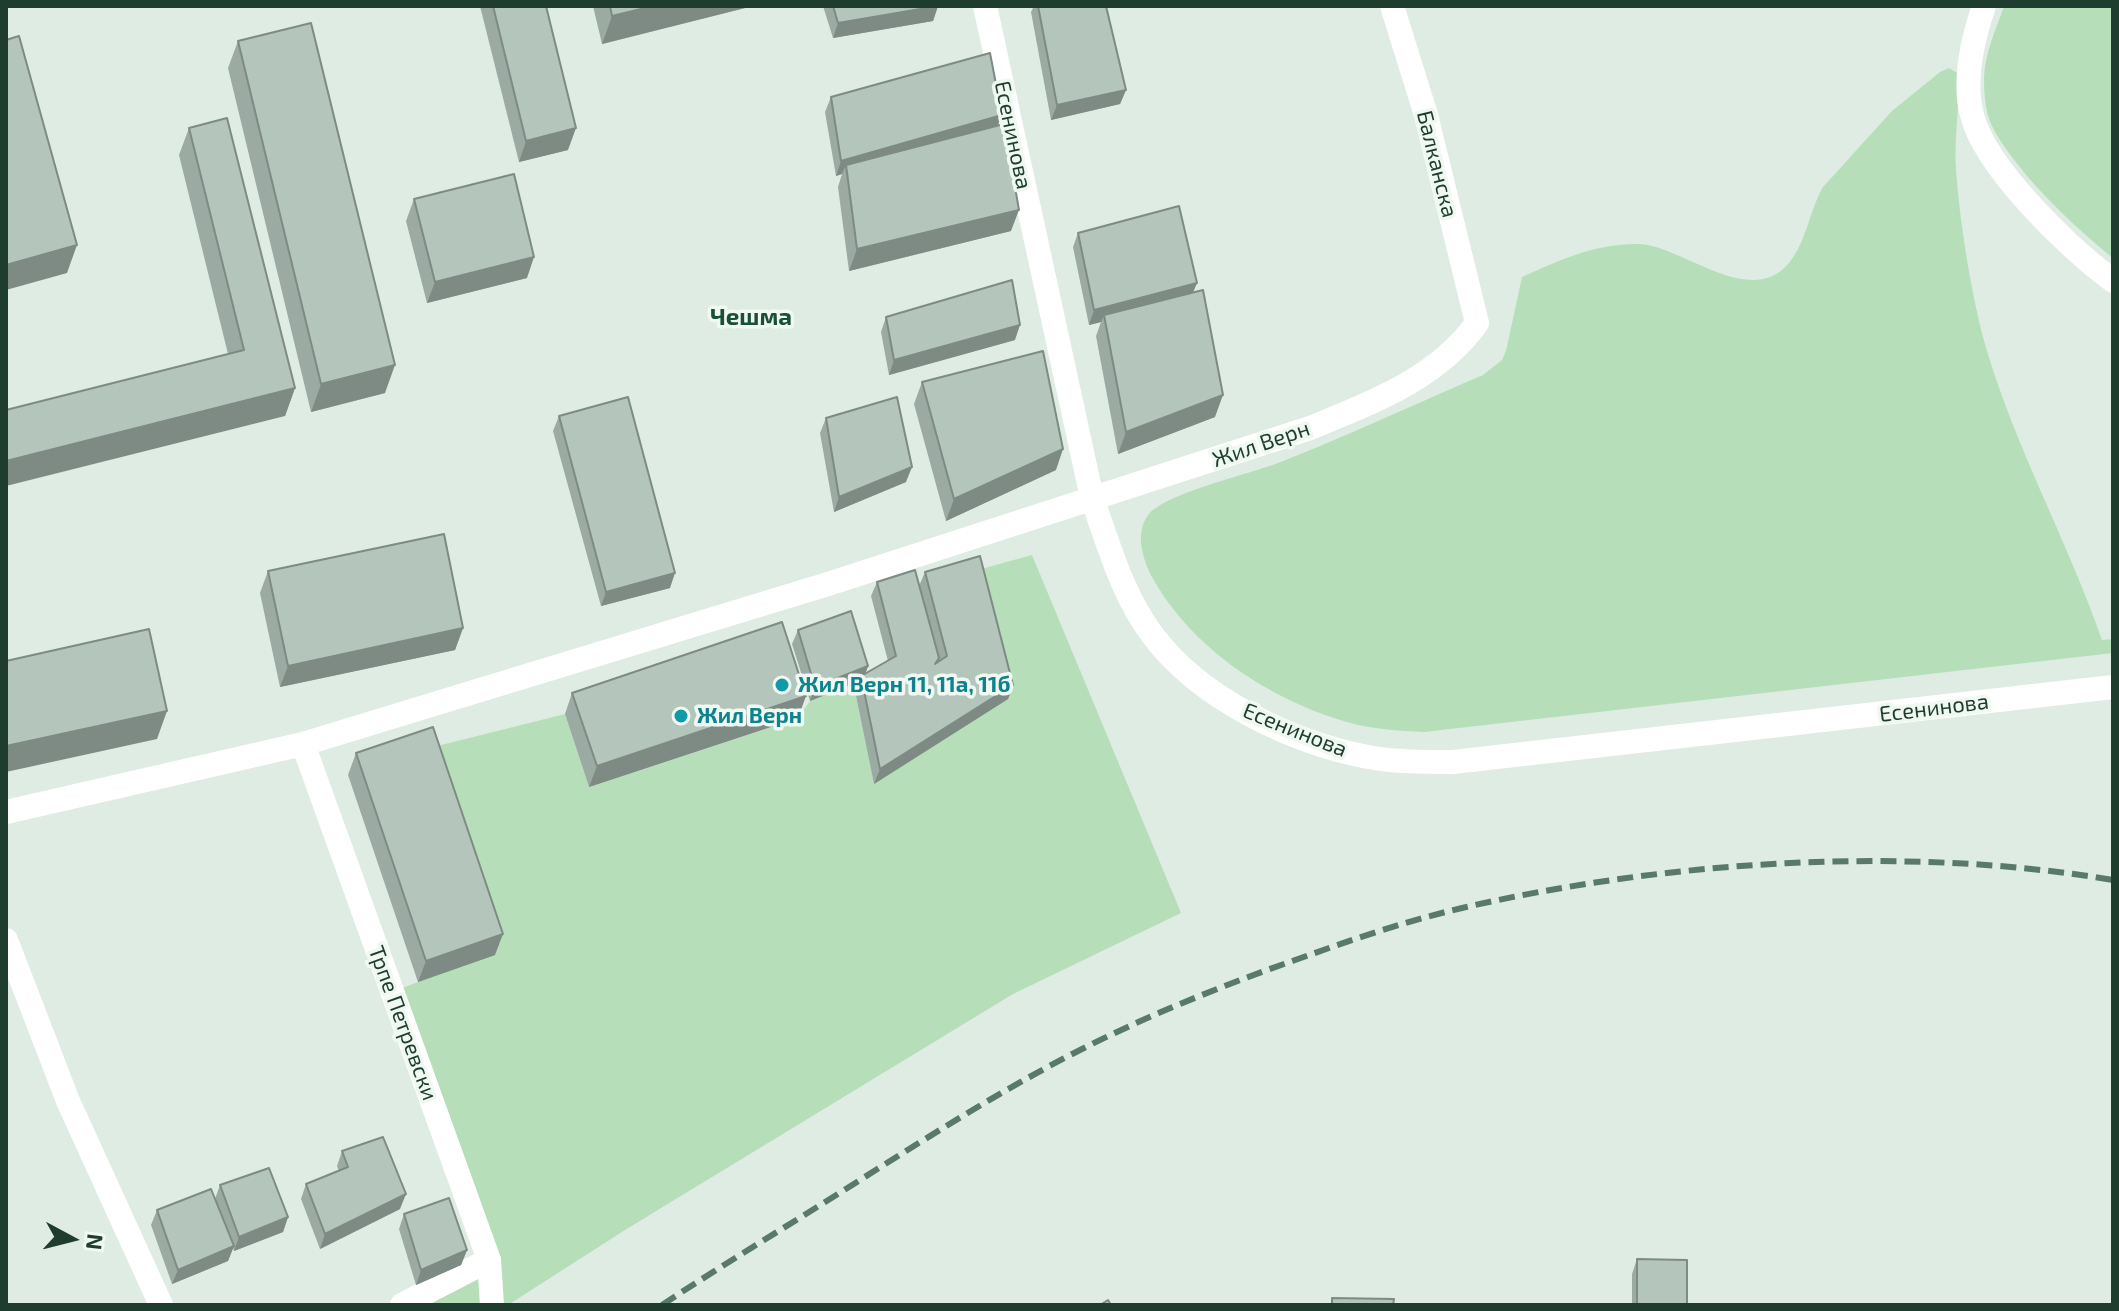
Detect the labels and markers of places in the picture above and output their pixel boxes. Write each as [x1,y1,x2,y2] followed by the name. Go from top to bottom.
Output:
[798,672,1011,698] place label: Жил Верн 11, 11а, 11б
[773,676,791,694] marker: Жил Верн 11, 11а, 11б
[697,703,802,729] place label: Жил Верн
[672,707,690,725] marker: Жил Верн

